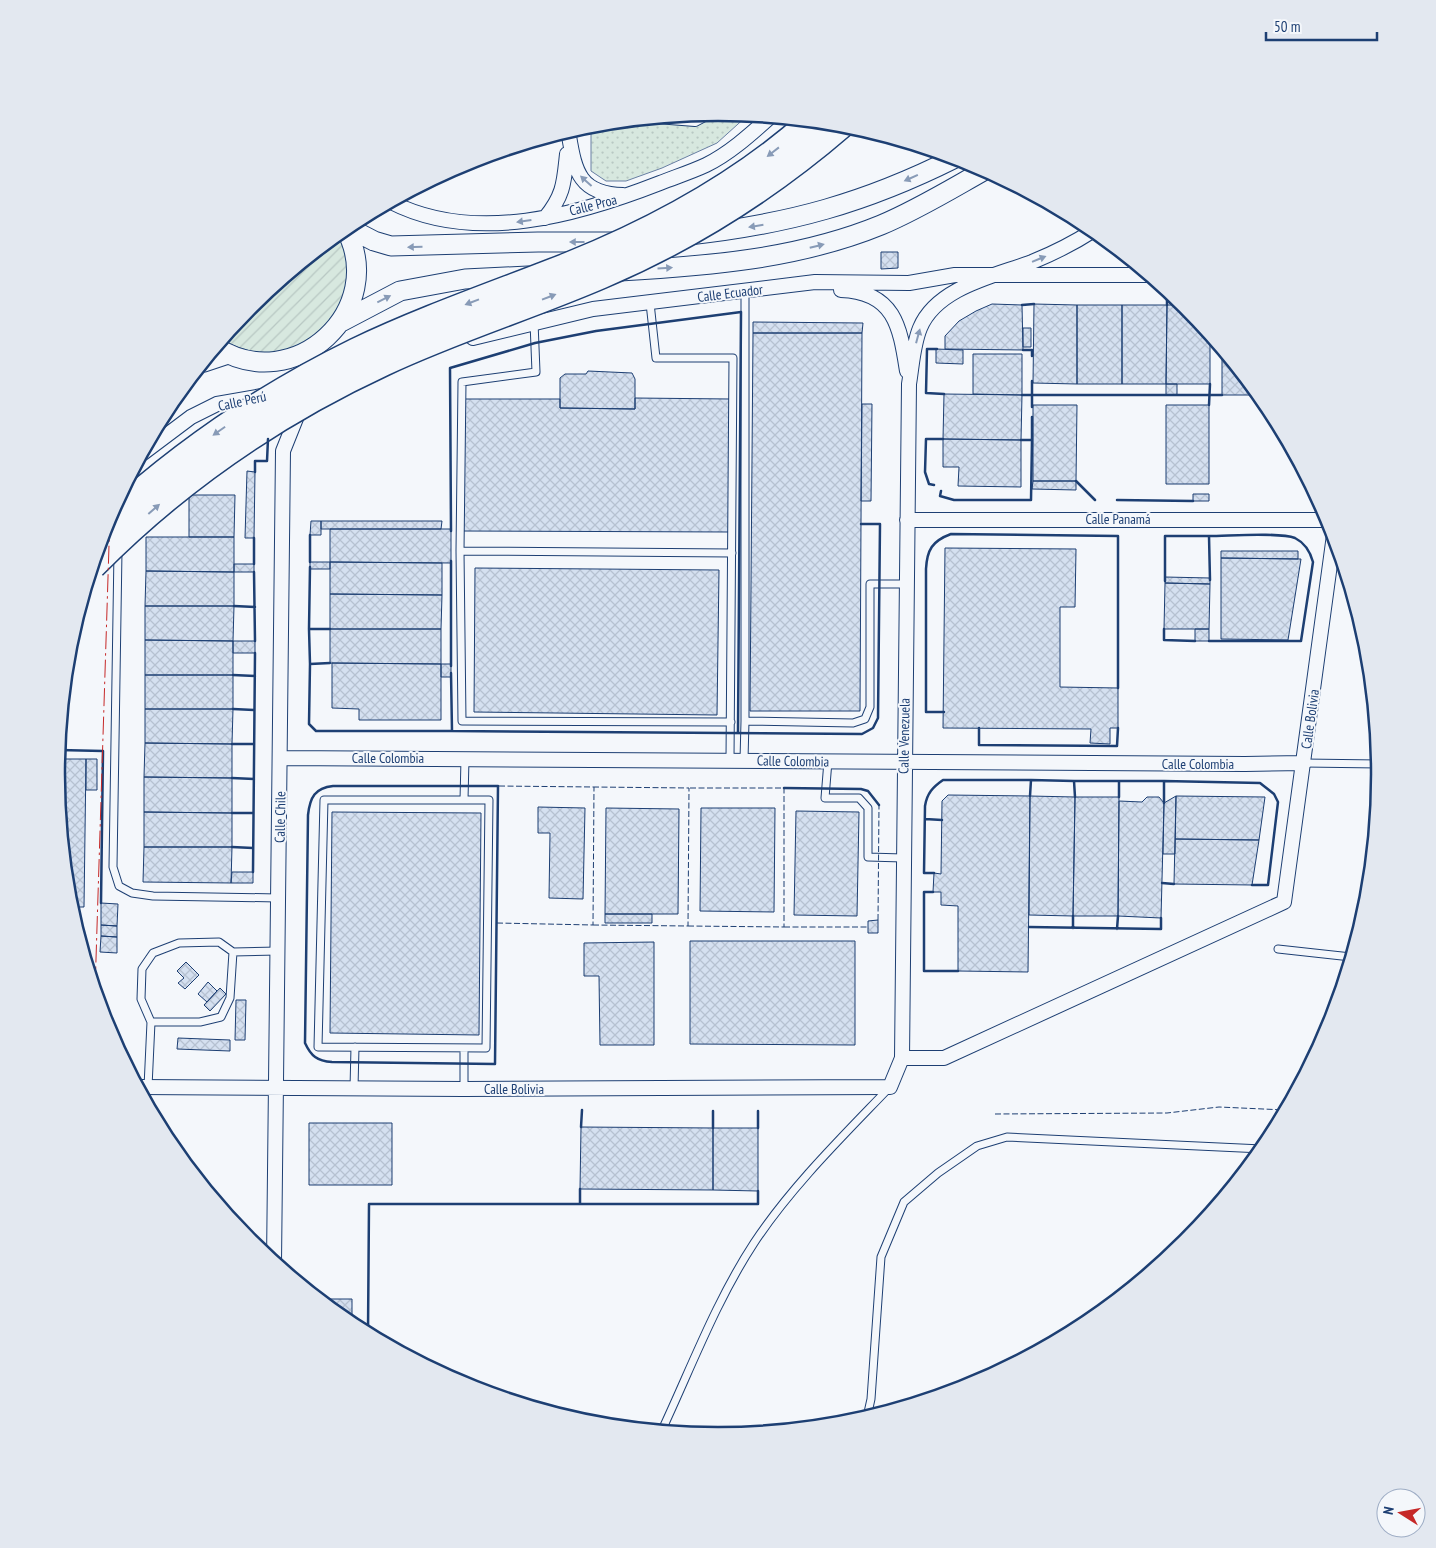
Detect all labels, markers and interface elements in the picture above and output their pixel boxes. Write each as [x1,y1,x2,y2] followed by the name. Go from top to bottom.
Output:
[1266,10,1377,42] scale bar
[1274,17,1300,36] text: 50 m
[766,147,780,157] one-way arrow
[904,175,918,183] one-way arrow
[580,176,592,187] one-way arrow
[567,190,619,220] street label: Calle Proa
[515,217,531,225] one-way arrow
[748,223,764,231] one-way arrow
[569,238,585,246] one-way arrow
[809,242,824,250] one-way arrow
[407,243,423,251] one-way arrow
[1031,255,1046,262] one-way arrow
[658,264,674,272] one-way arrow
[696,280,764,306] street label: Calle Ecuador
[541,293,556,300] one-way arrow
[376,295,391,303] one-way arrow
[465,299,480,306] one-way arrow
[914,328,922,343] one-way arrow
[216,387,268,415] street label: Calle Perú
[212,426,226,436] one-way arrow
[147,503,159,515] one-way arrow
[1085,510,1151,528] street label: Calle Panamá
[1297,688,1323,750] street label: Calle Bolivia
[894,698,914,774] street label: Calle Venezuela
[352,749,424,767] street label: Calle Colombia
[757,751,829,771] street label: Calle Colombia
[1162,755,1234,773] street label: Calle Colombia
[271,791,289,843] street label: Calle Chile
[484,1080,544,1098] street label: Calle Bolivia
[1376,1488,1426,1538] north arrow
[1379,1505,1398,1516] text: N

